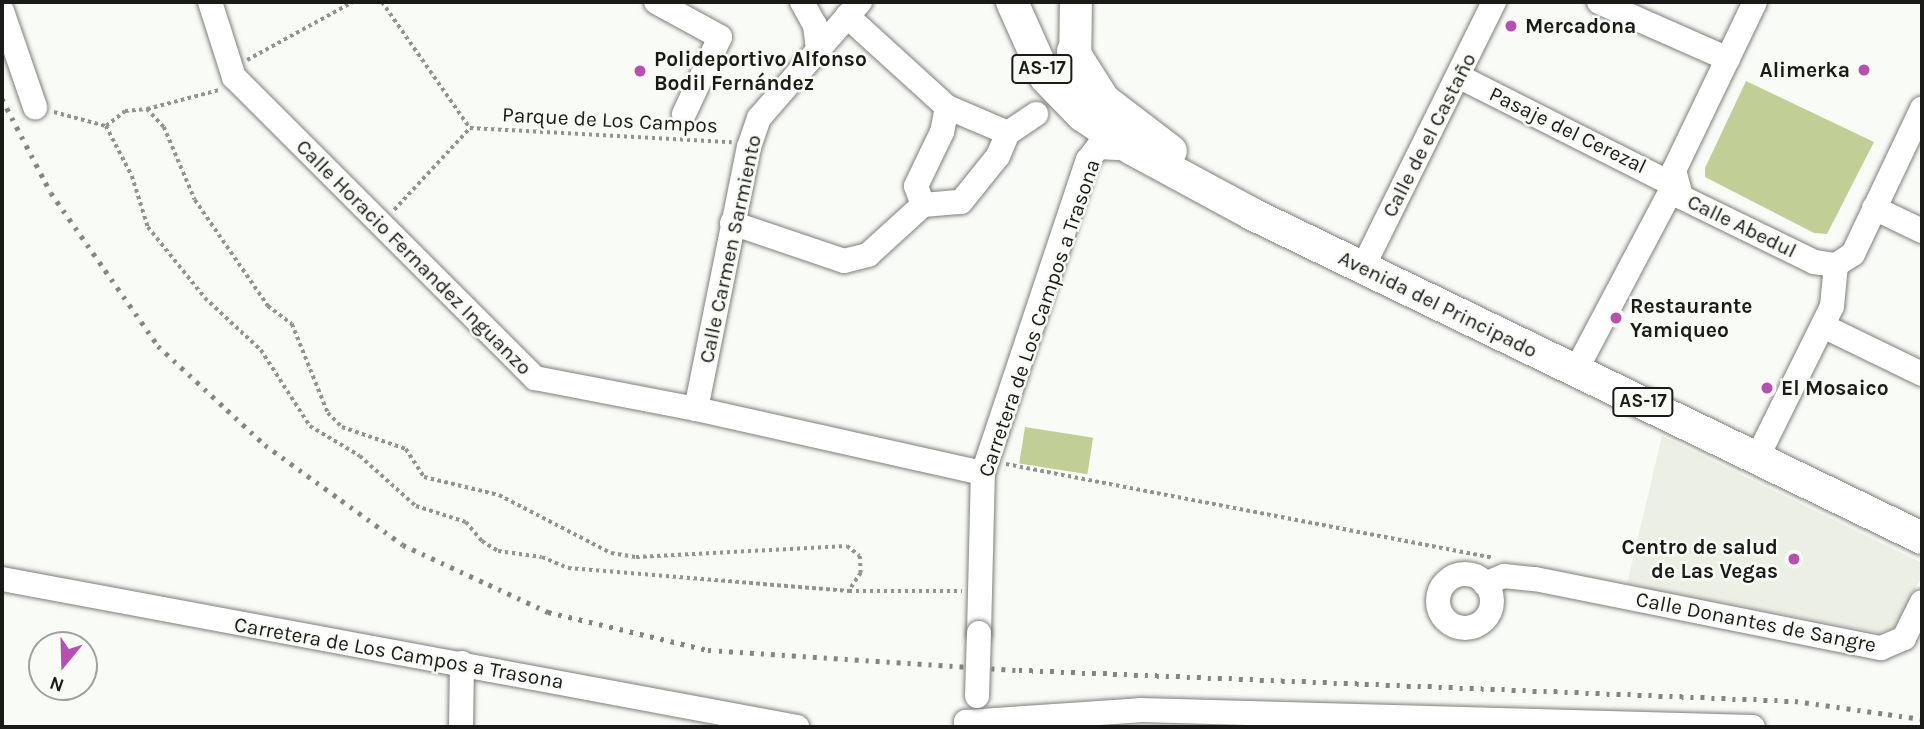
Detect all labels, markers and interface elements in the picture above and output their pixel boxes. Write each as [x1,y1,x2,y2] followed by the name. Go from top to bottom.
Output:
[1525,13,1636,39] place label: Mercadona
[1503,18,1519,34] marker: Mercadona
[654,46,867,96] place label: Polideportivo Alfonso Bodil Fernández
[1377,49,1481,221] street label: Calle de el Castaño
[1010,54,1074,85] road number: AS-17
[1760,57,1850,83] place label: Alimerka
[1856,62,1872,78] marker: Alimerka
[632,63,648,79] marker: Polideportivo Alfonso Bodil Fernández
[1485,81,1651,179] street label: Pasaje del Cerezal
[502,102,718,138] street label: Parque de Los Campos
[693,133,767,365] street label: Calle Carmen Sarmiento
[291,134,537,380] street label: Calle Horacio Fernandez Inguanzo
[973,156,1105,480] street label: Carretera de Los Campos a Trasona
[1683,189,1801,263] street label: Calle Abedul
[1335,245,1541,363] street label: Avenida del Principado
[1630,293,1752,343] place label: Restaurante Yamiqueo
[1608,310,1624,326] marker: Restaurante Yamiqueo
[1781,375,1889,401] place label: El Mosaico
[1759,380,1775,396] marker: El Mosaico
[1612,386,1674,418] road number: AS-17
[1622,534,1778,584] place label: Centro de salud de Las Vegas
[1784,549,1804,569] marker: Centro de salud de Las Vegas
[1634,586,1878,658] street label: Calle Donantes de Sangre
[232,612,566,694] street label: Carretera de Los Campos a Trasona
[28,631,98,701] north arrow
[47,671,67,697] text: N

